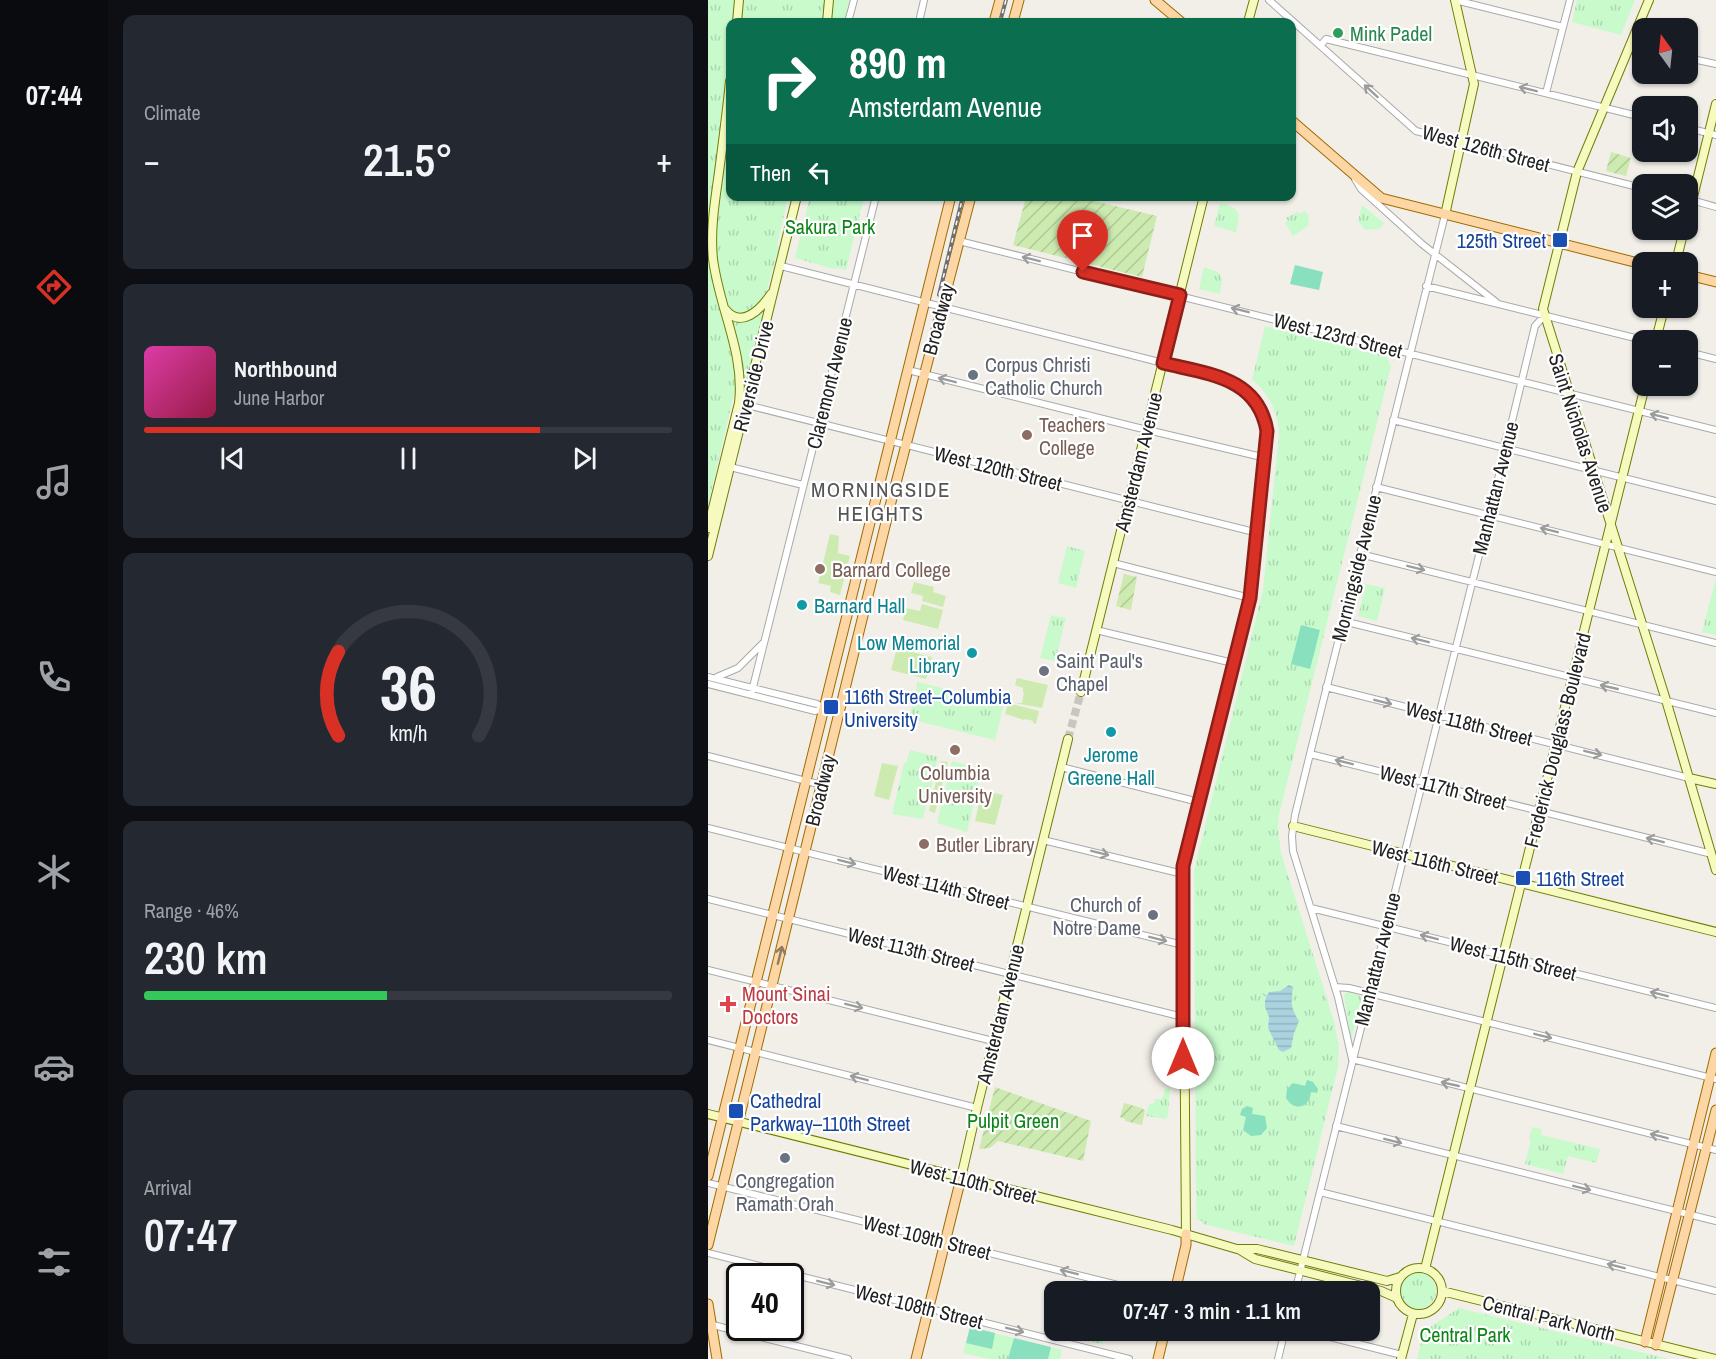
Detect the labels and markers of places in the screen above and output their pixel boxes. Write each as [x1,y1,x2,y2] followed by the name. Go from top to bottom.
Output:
[1350,20,1432,47] place label: Mink Padel
[1331,26,1345,40] marker: Mink Padel
[1057,210,1108,272] pin
[1457,227,1546,254] place label: 125th Street
[1551,231,1569,249] marker: 125th Street
[985,351,1103,401] place label: Corpus Christi Catholic Church
[966,368,980,382] marker: Corpus Christi Catholic Church
[1039,411,1106,461] place label: Teachers College
[1020,428,1034,442] marker: Teachers College
[832,556,951,583] place label: Barnard College
[813,562,827,576] marker: Barnard College
[814,592,905,619] place label: Barnard Hall
[795,598,809,612] marker: Barnard Hall
[857,629,961,679] place label: Low Memorial Library
[965,646,979,660] marker: Low Memorial Library
[1056,647,1143,697] place label: Saint Paul's Chapel
[1037,664,1051,678] marker: Saint Paul's Chapel
[844,683,1011,733] place label: 116th Street–Columbia University
[822,698,840,716] marker: 116th Street–Columbia University
[1104,725,1118,739] marker: Jerome Greene Hall
[1067,741,1155,791] place label: Jerome Greene Hall
[948,743,962,757] marker: Columbia University
[918,759,993,809] place label: Columbia University
[936,831,1035,858] place label: Butler Library
[917,837,931,851] marker: Butler Library
[1536,865,1625,892] place label: 116th Street
[1514,869,1532,887] marker: 116th Street
[1053,891,1141,941] place label: Church of Notre Dame
[1146,908,1160,922] marker: Church of Notre Dame
[742,980,830,1030] place label: Mount Sinai Doctors
[719,995,737,1013] marker: Mount Sinai Doctors
[750,1087,911,1137] place label: Cathedral Parkway–110th Street
[727,1102,745,1120] marker: Cathedral Parkway–110th Street
[778,1151,792,1165] marker: Congregation Ramath Orah
[735,1167,835,1217] place label: Congregation Ramath Orah

